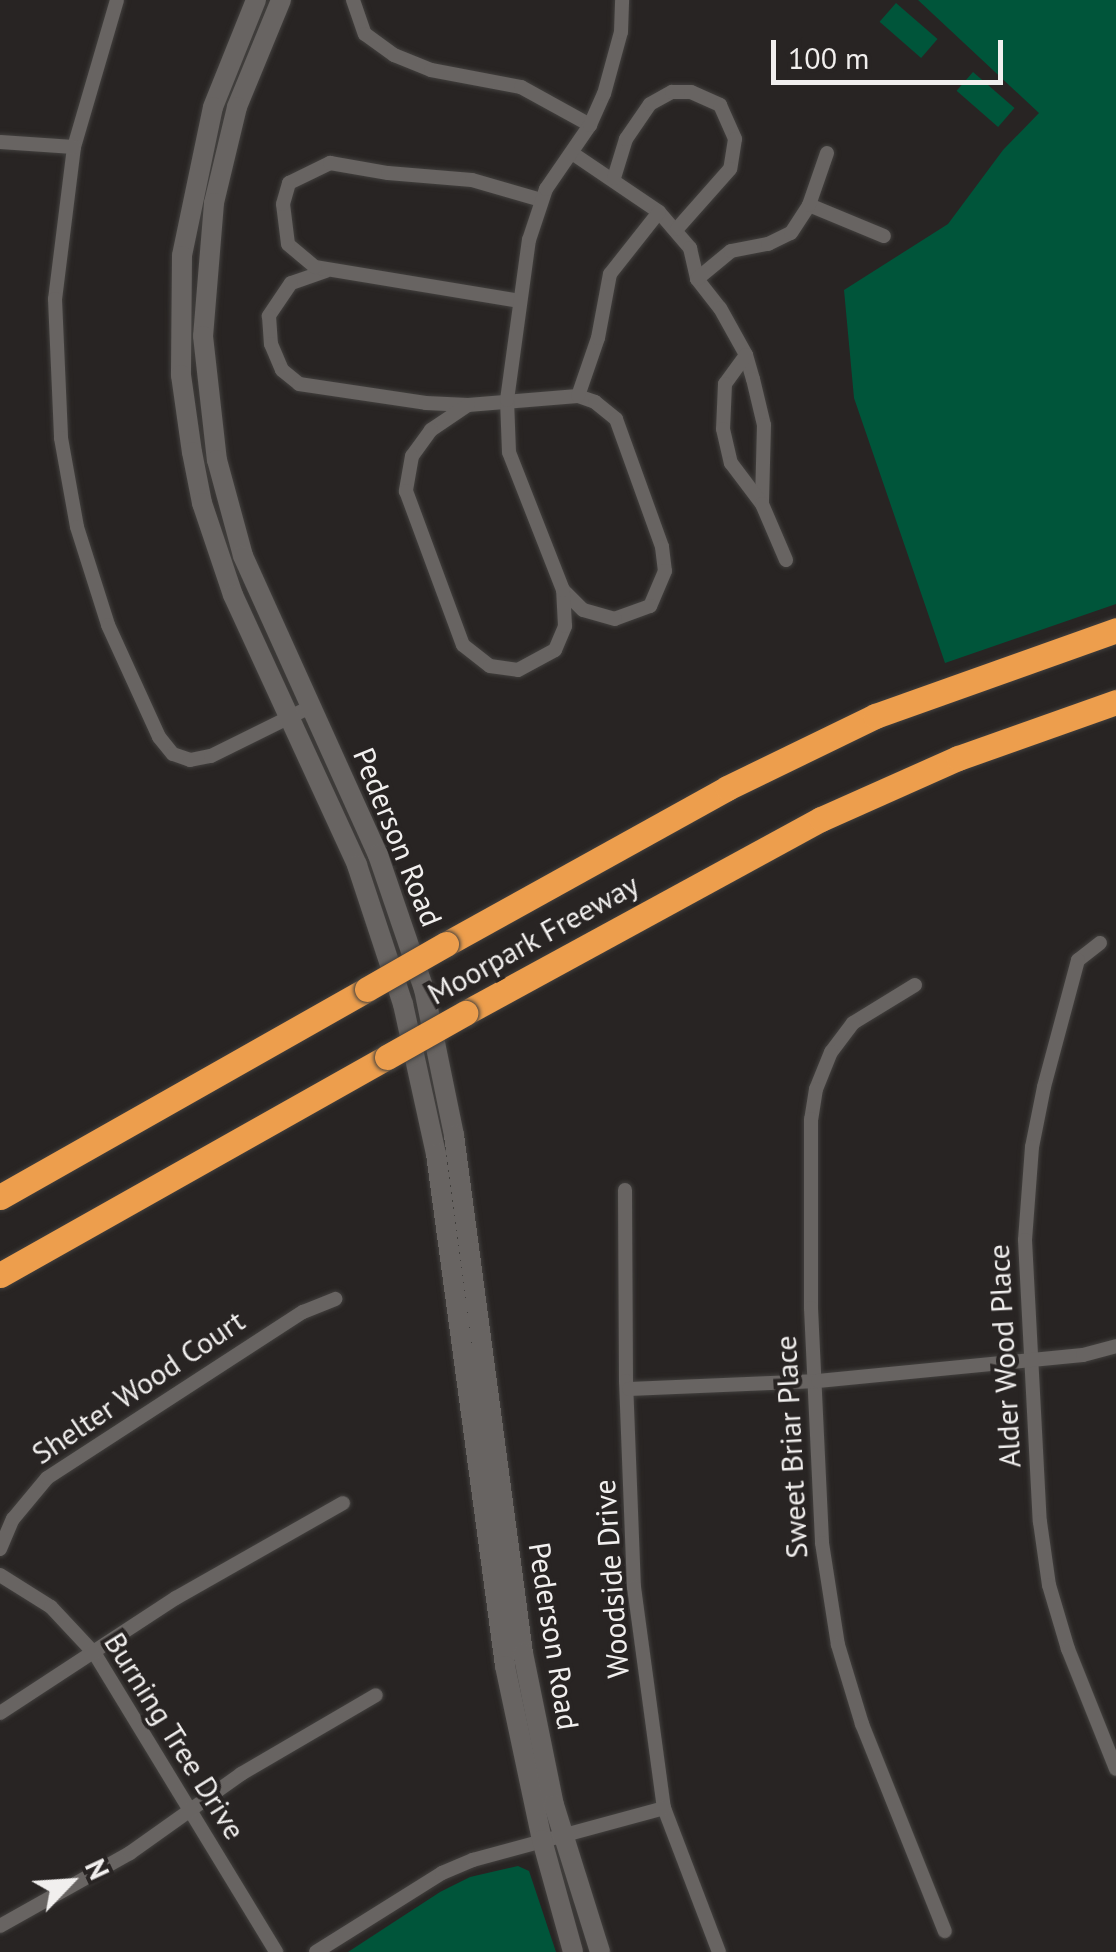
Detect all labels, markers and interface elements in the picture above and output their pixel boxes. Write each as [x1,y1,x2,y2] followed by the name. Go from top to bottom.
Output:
[776,20,1008,82] scale bar
[788,38,869,77] text: 100 m
[346,743,450,931] street label: Pederson Road
[421,866,645,1012] street label: Moorpark Freeway
[980,1243,1028,1469] street label: Alder Wood Place
[25,1302,251,1472] street label: Shelter Wood Court
[767,1335,815,1559] street label: Sweet Briar Place
[586,1478,636,1680] street label: Woodside Drive
[521,1540,587,1732] street label: Pederson Road
[97,1626,253,1846] street label: Burning Tree Drive
[20,1832,120,1932] north arrow
[77,1853,118,1885] text: N

